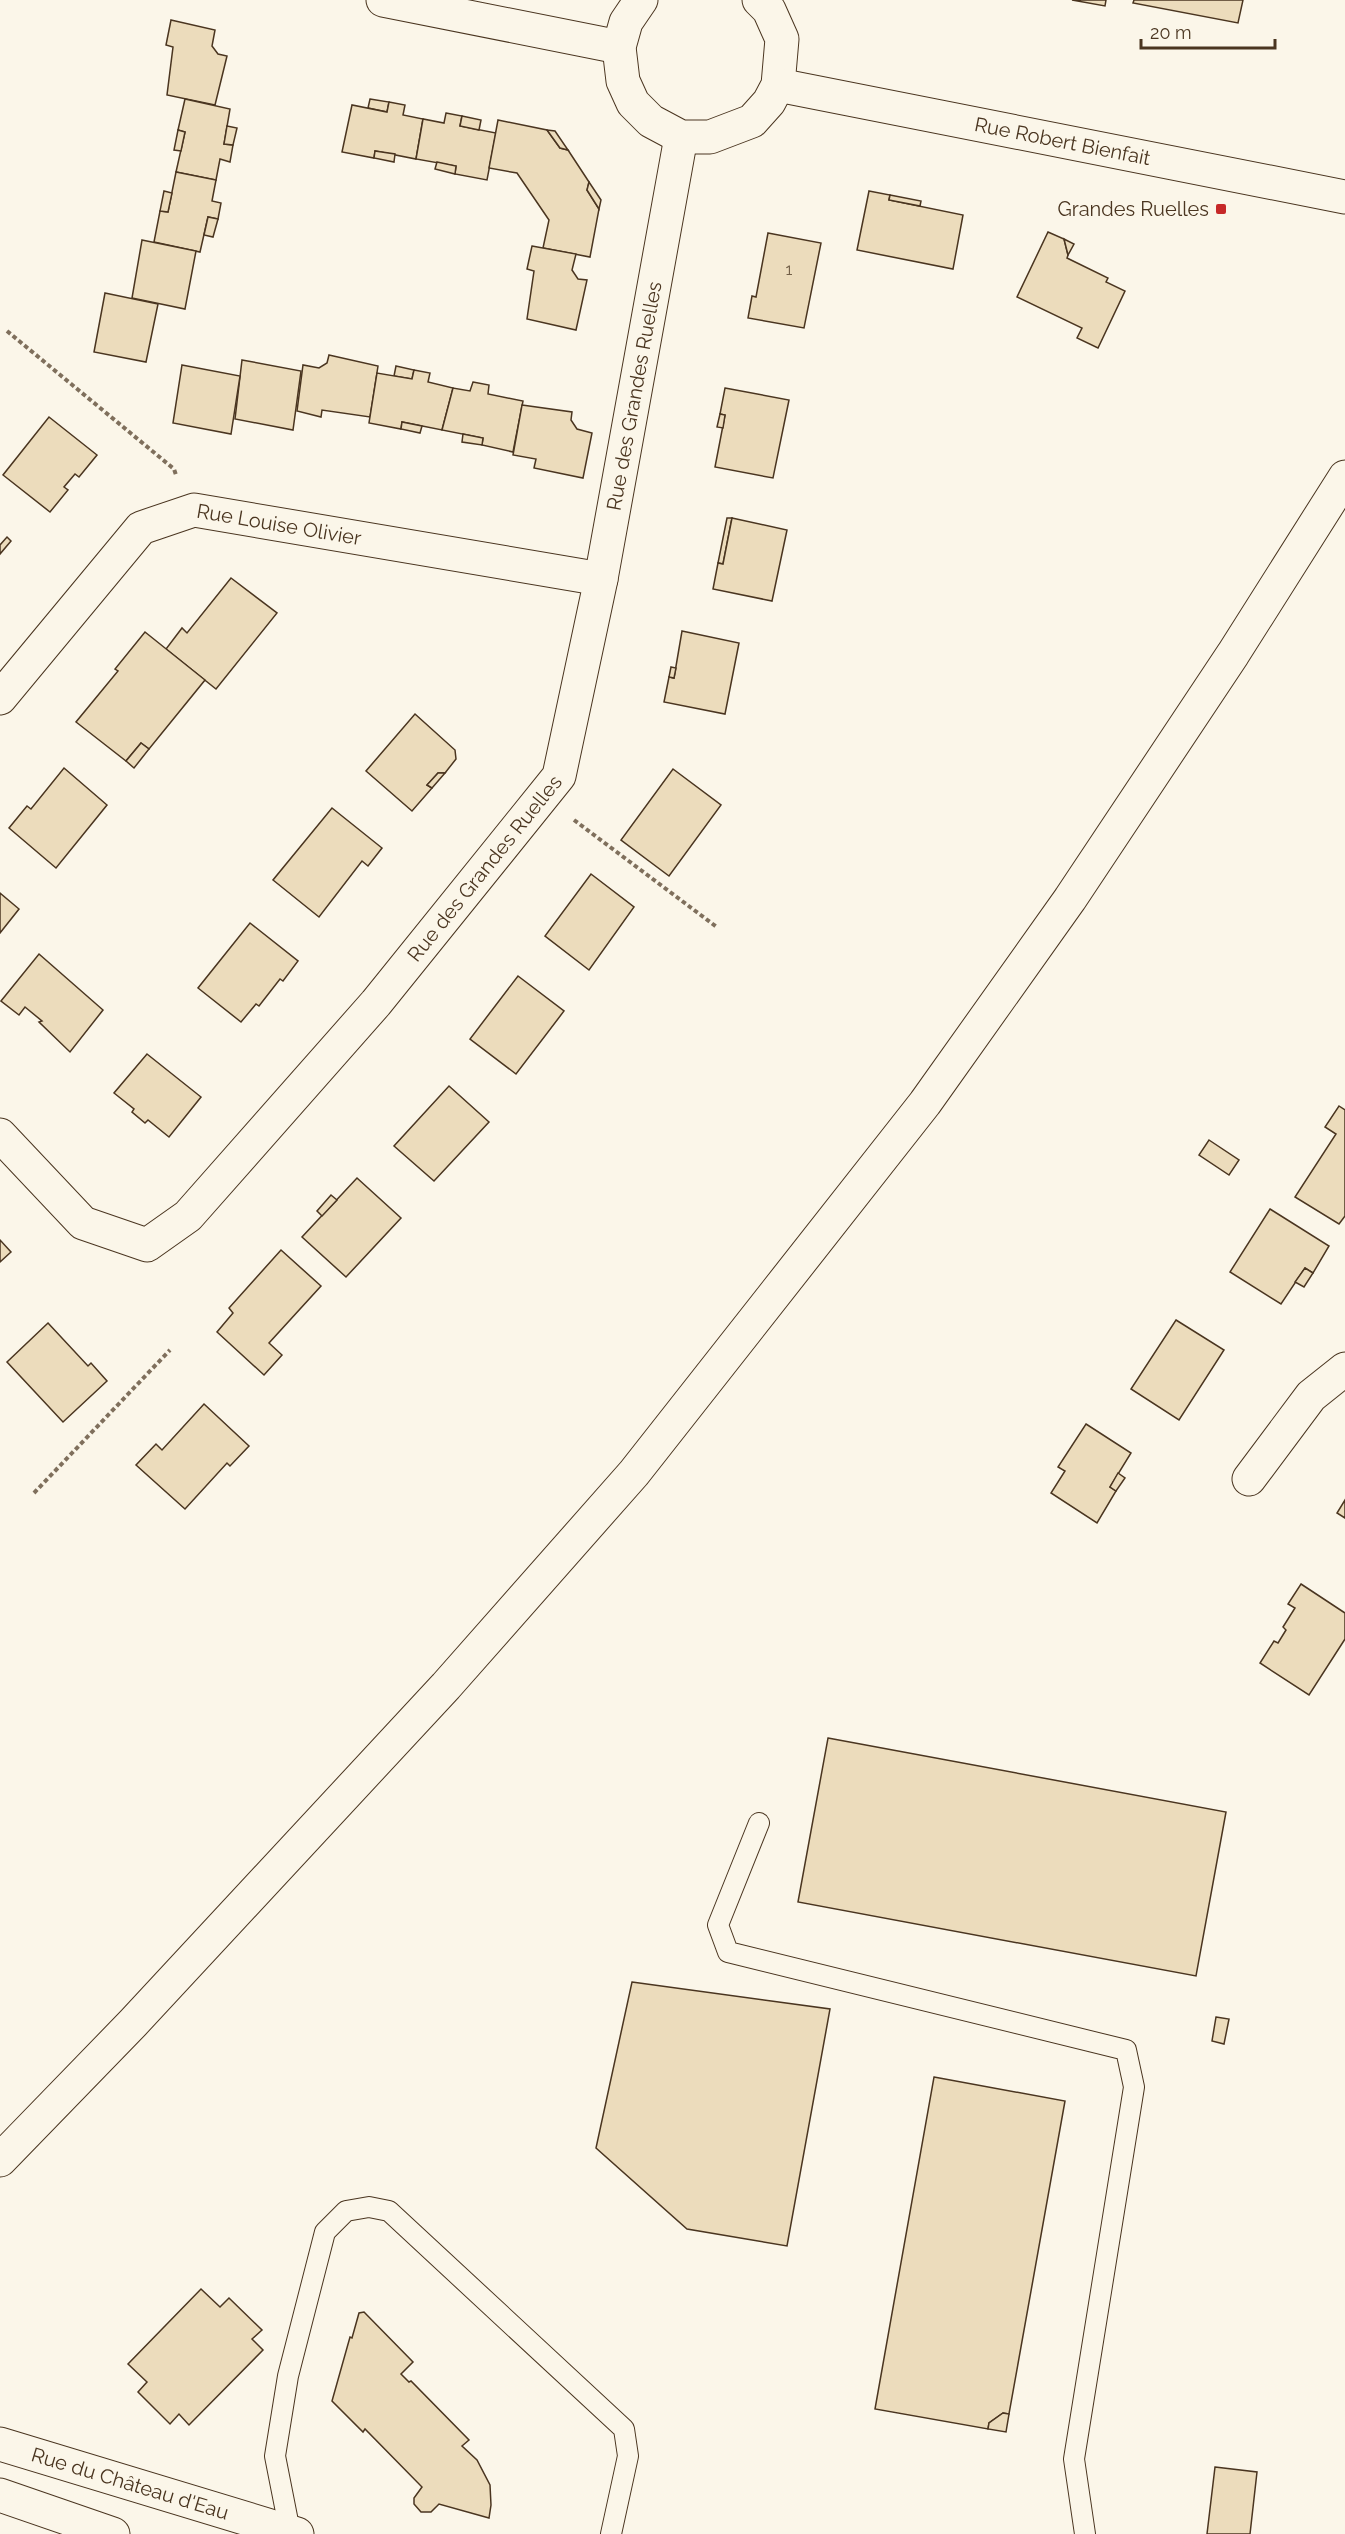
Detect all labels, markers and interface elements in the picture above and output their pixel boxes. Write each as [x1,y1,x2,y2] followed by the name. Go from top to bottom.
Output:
[1141,12,1274,50] scale bar
[1150,22,1192,43] text: 20 m
[972,112,1153,170] street label: Rue Robert Bienfait
[1057,197,1209,221] place label: Grandes Ruelles
[1214,202,1228,216] marker: Grandes Ruelles
[786,260,793,279] house number: 1
[602,279,667,512] street label: Rue des Grandes Ruelles
[195,499,363,550] street label: Rue Louise Olivier
[402,770,567,966] street label: Rue des Grandes Ruelles
[29,2442,232,2525] street label: Rue du Château d'Eau

